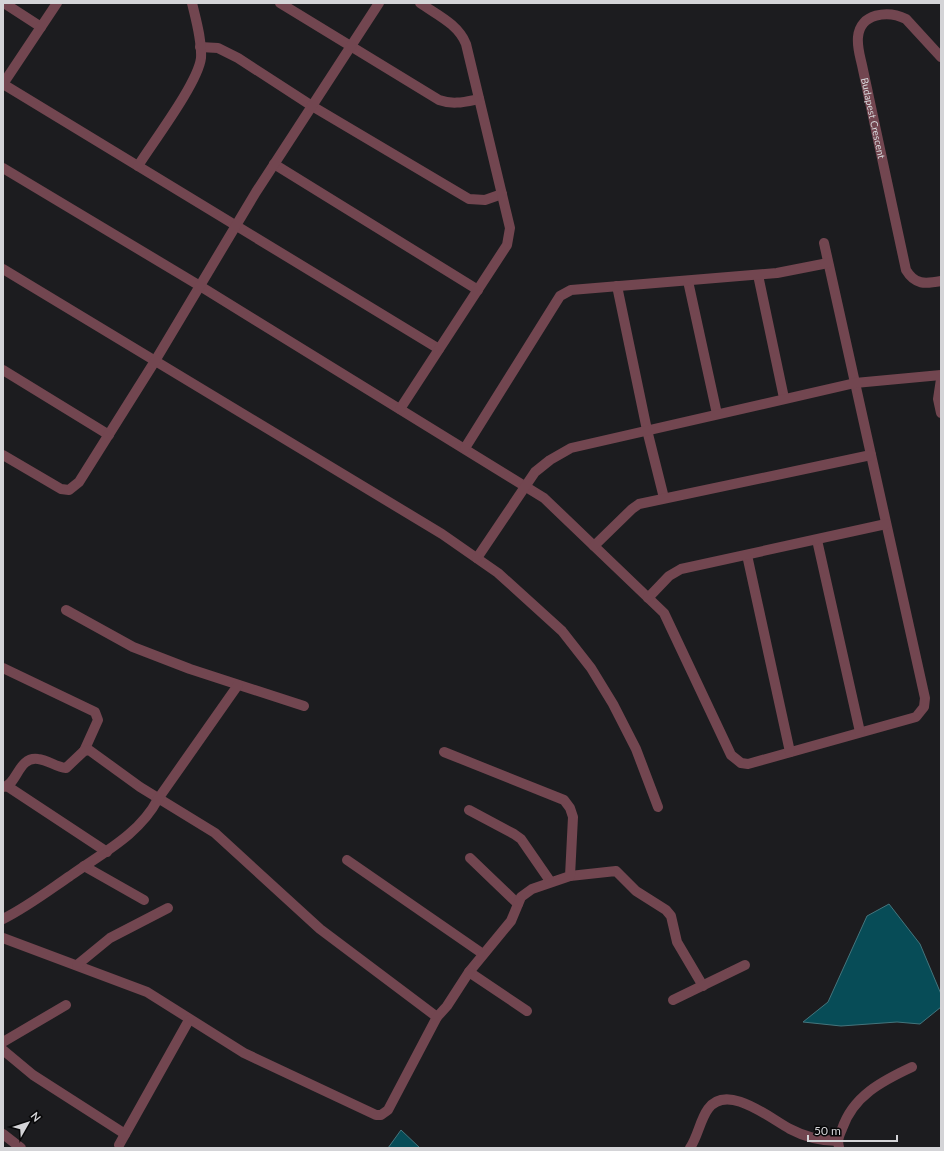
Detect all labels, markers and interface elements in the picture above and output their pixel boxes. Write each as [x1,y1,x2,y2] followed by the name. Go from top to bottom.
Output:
[859,76,888,160] street label: Budapest Crescent
[8,1103,48,1143] north arrow
[28,1109,44,1124] text: N
[808,1117,897,1143] scale bar
[814,1123,841,1138] text: 50 m

